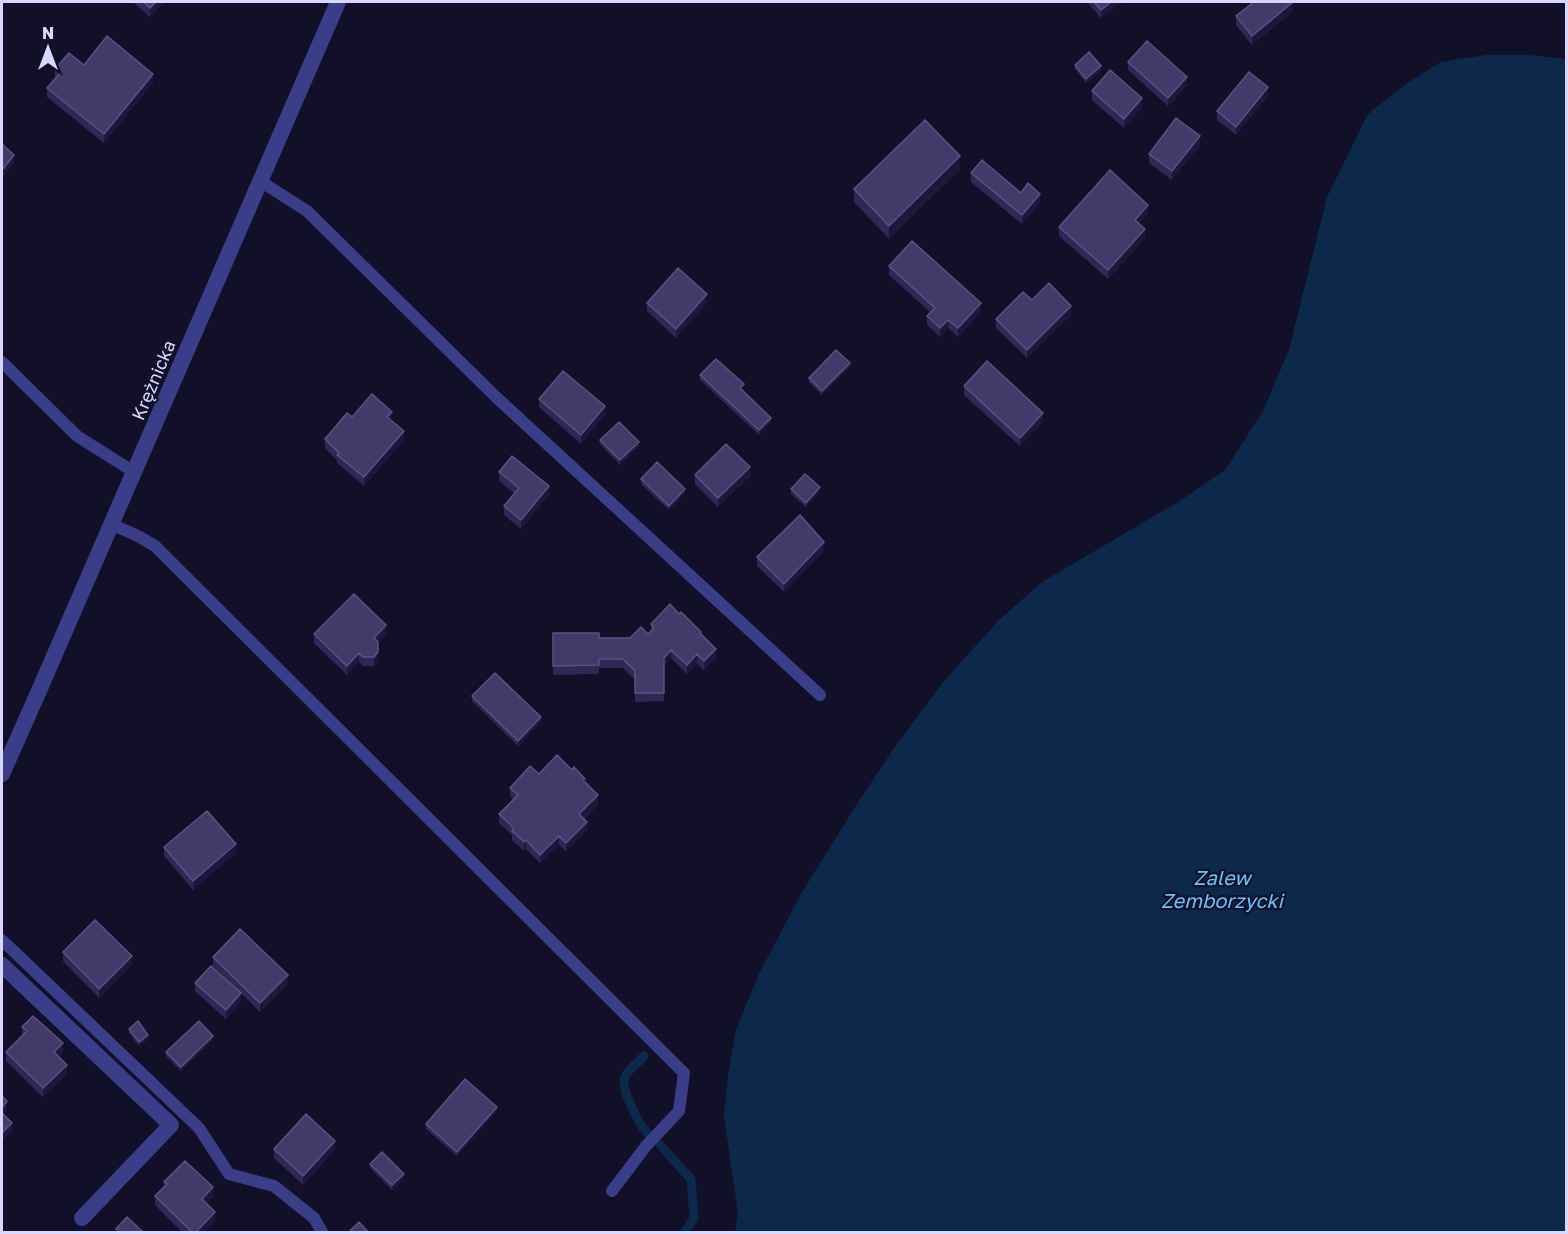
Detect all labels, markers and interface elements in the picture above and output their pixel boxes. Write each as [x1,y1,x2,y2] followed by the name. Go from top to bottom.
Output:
[18,18,78,78] north arrow
[42,23,54,43] text: N
[126,337,180,423] street label: Krężnicka
[1161,865,1286,913] water label: Zalew Zemborzycki

